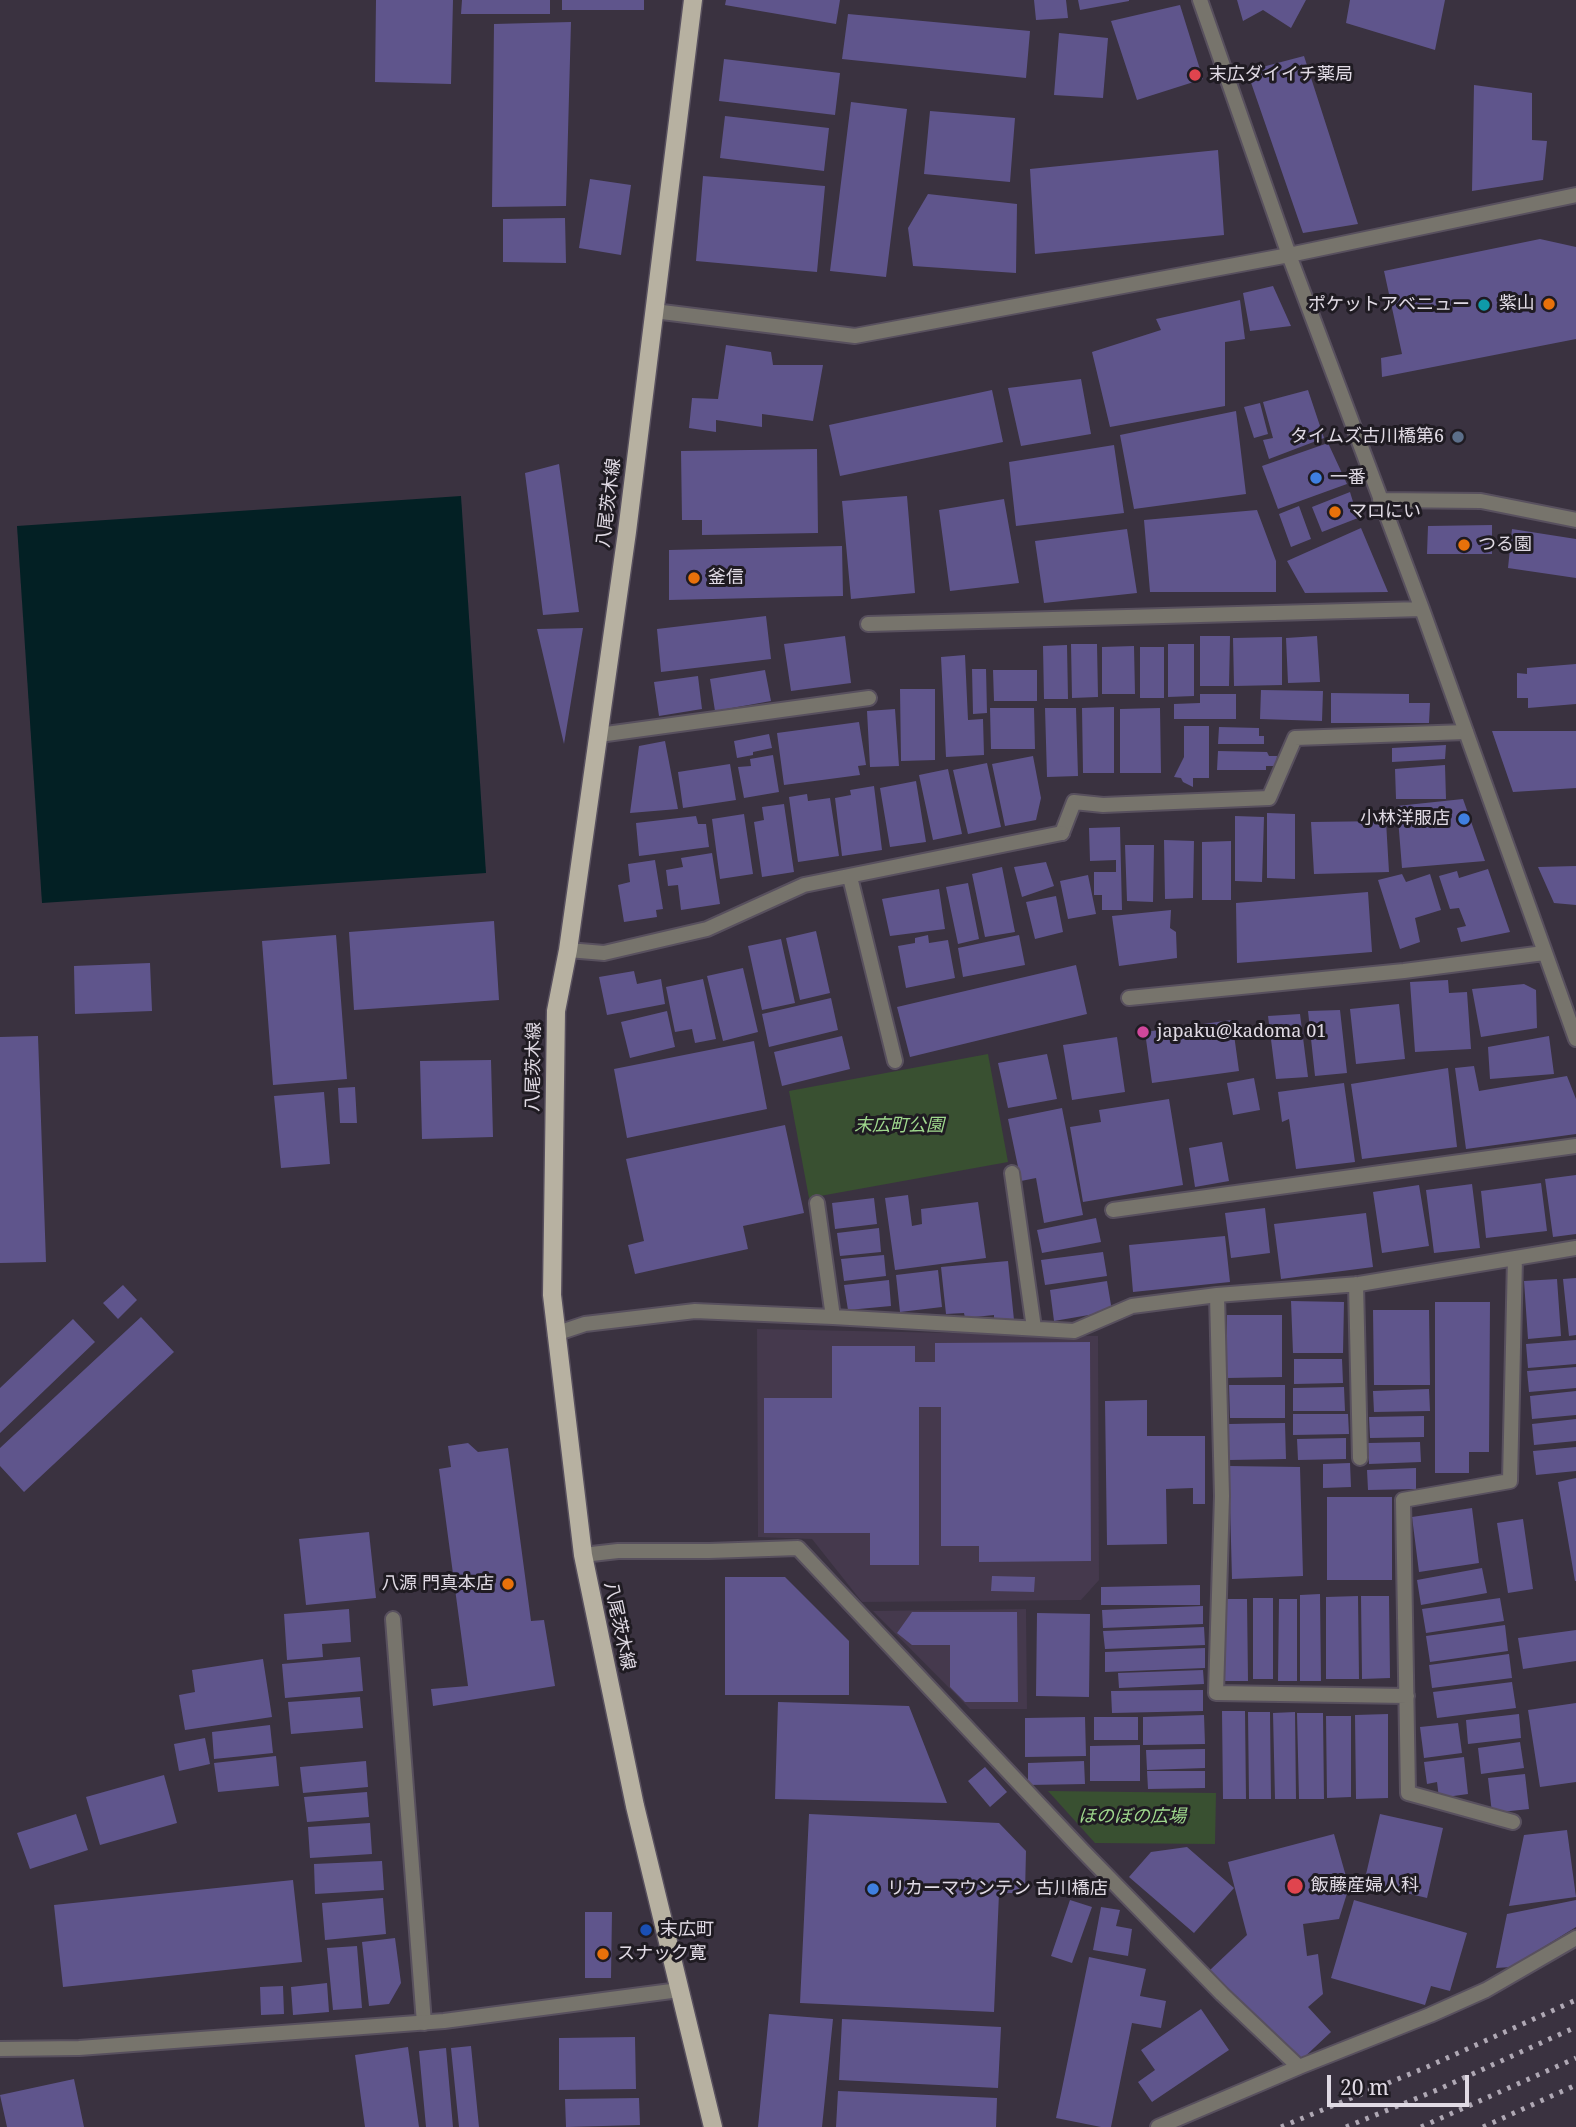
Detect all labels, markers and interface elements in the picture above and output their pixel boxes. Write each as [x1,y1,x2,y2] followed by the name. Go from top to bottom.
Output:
[1209,64,1353,86] place label: 末広ダイイチ薬局
[1187,67,1203,83] marker: 末広ダイイチ薬局
[1499,293,1535,315] place label: 紫山
[1308,294,1470,316] place label: ポケットアベニュー
[1541,296,1557,312] marker: 紫山
[1476,297,1492,313] marker: ポケットアベニュー
[1290,426,1444,448] place label: タイムズ古川橋第6
[1450,429,1466,445] marker: タイムズ古川橋第6
[593,457,625,549] street label: 八尾茨木線
[1330,467,1366,489] place label: 一番
[1308,470,1324,486] marker: 一番
[1349,501,1421,523] place label: マロにい
[1327,504,1343,520] marker: マロにい
[1478,534,1532,556] place label: つる園
[1456,537,1472,553] marker: つる園
[708,567,744,589] place label: 釜信
[686,570,702,586] marker: 釜信
[1360,808,1450,830] place label: 小林洋服店
[1456,811,1472,827] marker: 小林洋服店
[1157,1021,1326,1043] place label: japaku@kadoma 01
[522,1022,546,1112] street label: 八尾茨木線
[1135,1024,1151,1040] marker: japaku@kadoma 01
[854,1115,944,1137] park label: 末広町公園
[381,1573,494,1595] place label: 八源 門真本店
[500,1576,516,1592] marker: 八源 門真本店
[599,1580,639,1672] street label: 八尾茨木線
[1078,1806,1186,1828] park label: ほのぼの広場
[1311,1875,1419,1897] place label: 飯藤産婦人科
[1285,1876,1305,1896] marker: 飯藤産婦人科
[887,1878,1108,1900] place label: リカーマウンテン 古川橋店
[865,1881,881,1897] marker: リカーマウンテン 古川橋店
[660,1919,714,1941] place label: 末広町
[638,1922,654,1938] marker: 末広町
[617,1943,707,1965] place label: スナック寛
[595,1946,611,1962] marker: スナック寛
[1331,2060,1473,2104] scale bar
[1340,2073,1389,2101] text: 20 m

